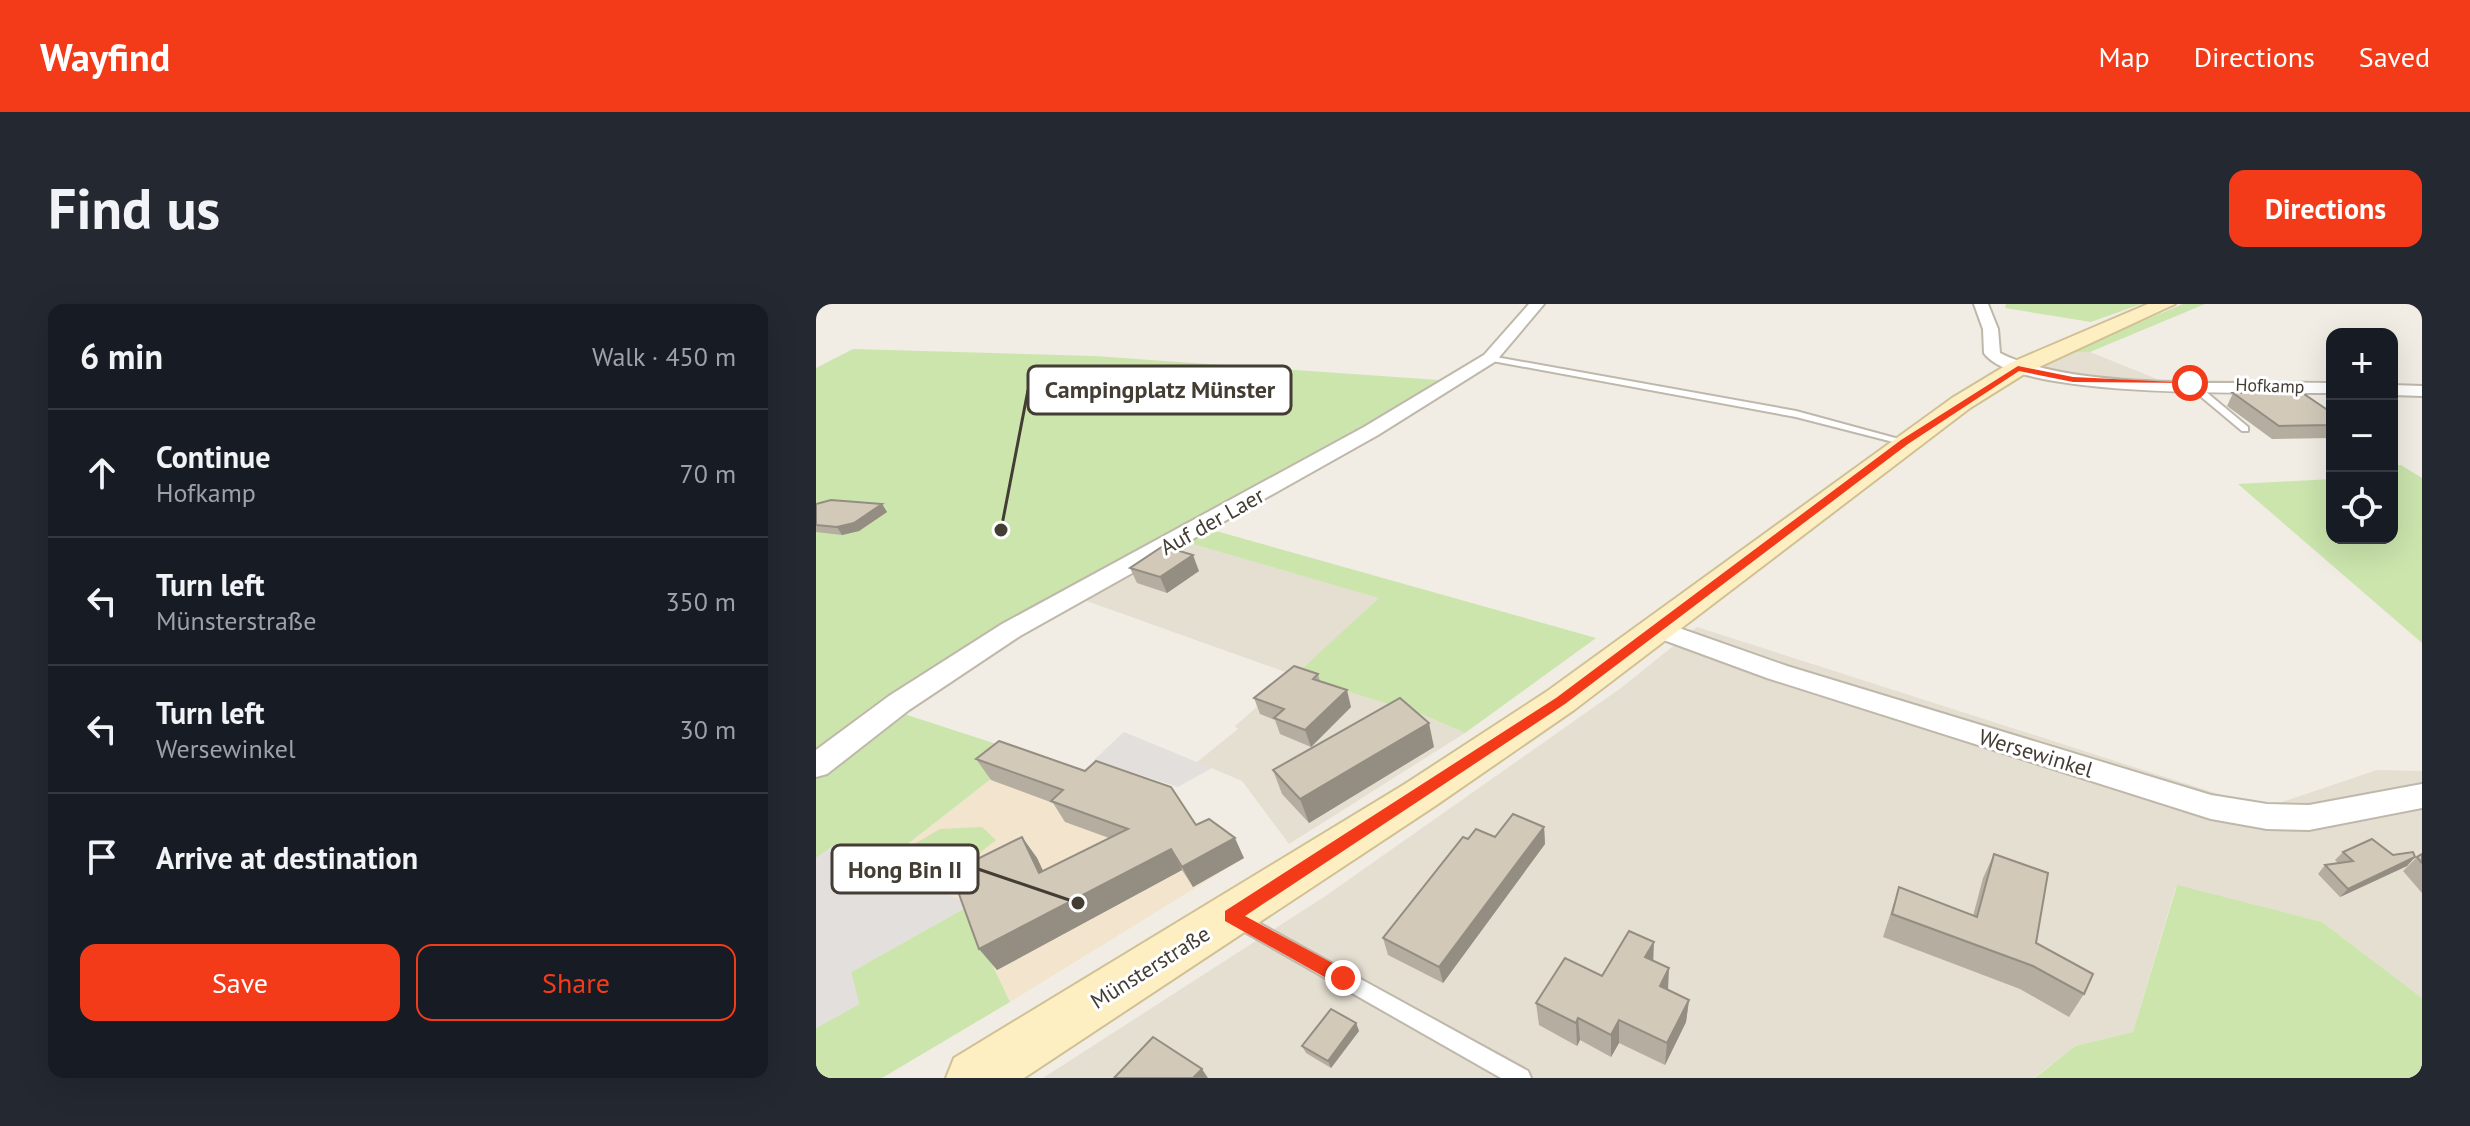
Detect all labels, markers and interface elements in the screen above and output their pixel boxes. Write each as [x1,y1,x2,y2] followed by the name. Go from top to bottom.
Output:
[40,32,170,81] text: Wayfind
[2099,38,2150,75] text: Map
[2194,38,2315,75] text: Directions
[2359,38,2430,75] text: Saved
[2229,170,2422,247] button: Directions
[48,172,220,244] text: Find us
[2326,328,2398,544] map controls
[2326,328,2398,400] button: +
[80,334,163,378] text: 6 min
[592,340,736,373] text: Walk · 450 m
[2172,365,2208,401] route start
[1028,366,1291,414] callout: Campingplatz Münster
[2235,373,2305,398] street label: Hofkamp
[1045,374,1276,405] text: Campingplatz Münster
[2326,400,2398,472] button: −
[156,437,270,476] text: Continue
[80,451,124,495] icon: ahead
[680,457,736,490] text: 70 m
[2326,472,2398,544] button: locate
[156,476,256,509] text: Hofkamp
[1155,481,1269,561] street label: Auf der Laer
[156,565,264,604] text: Turn left
[80,579,124,623] icon: left
[665,585,736,618] text: 350 m
[156,604,316,637] text: Münsterstraße
[156,693,264,732] text: Turn left
[80,707,124,751] icon: left
[680,713,736,746] text: 30 m
[1975,722,2097,784] street label: Wersewinkel
[156,732,296,765] text: Wersewinkel
[80,835,124,879] icon: arrive
[156,838,418,877] text: Arrive at destination
[832,845,978,893] callout: Hong Bin II
[848,854,962,885] text: Hong Bin II
[1085,919,1215,1015] street label: Münsterstraße
[80,944,400,1021] button: Save
[416,944,736,1021] button: Share
[1325,960,1361,996] route end

